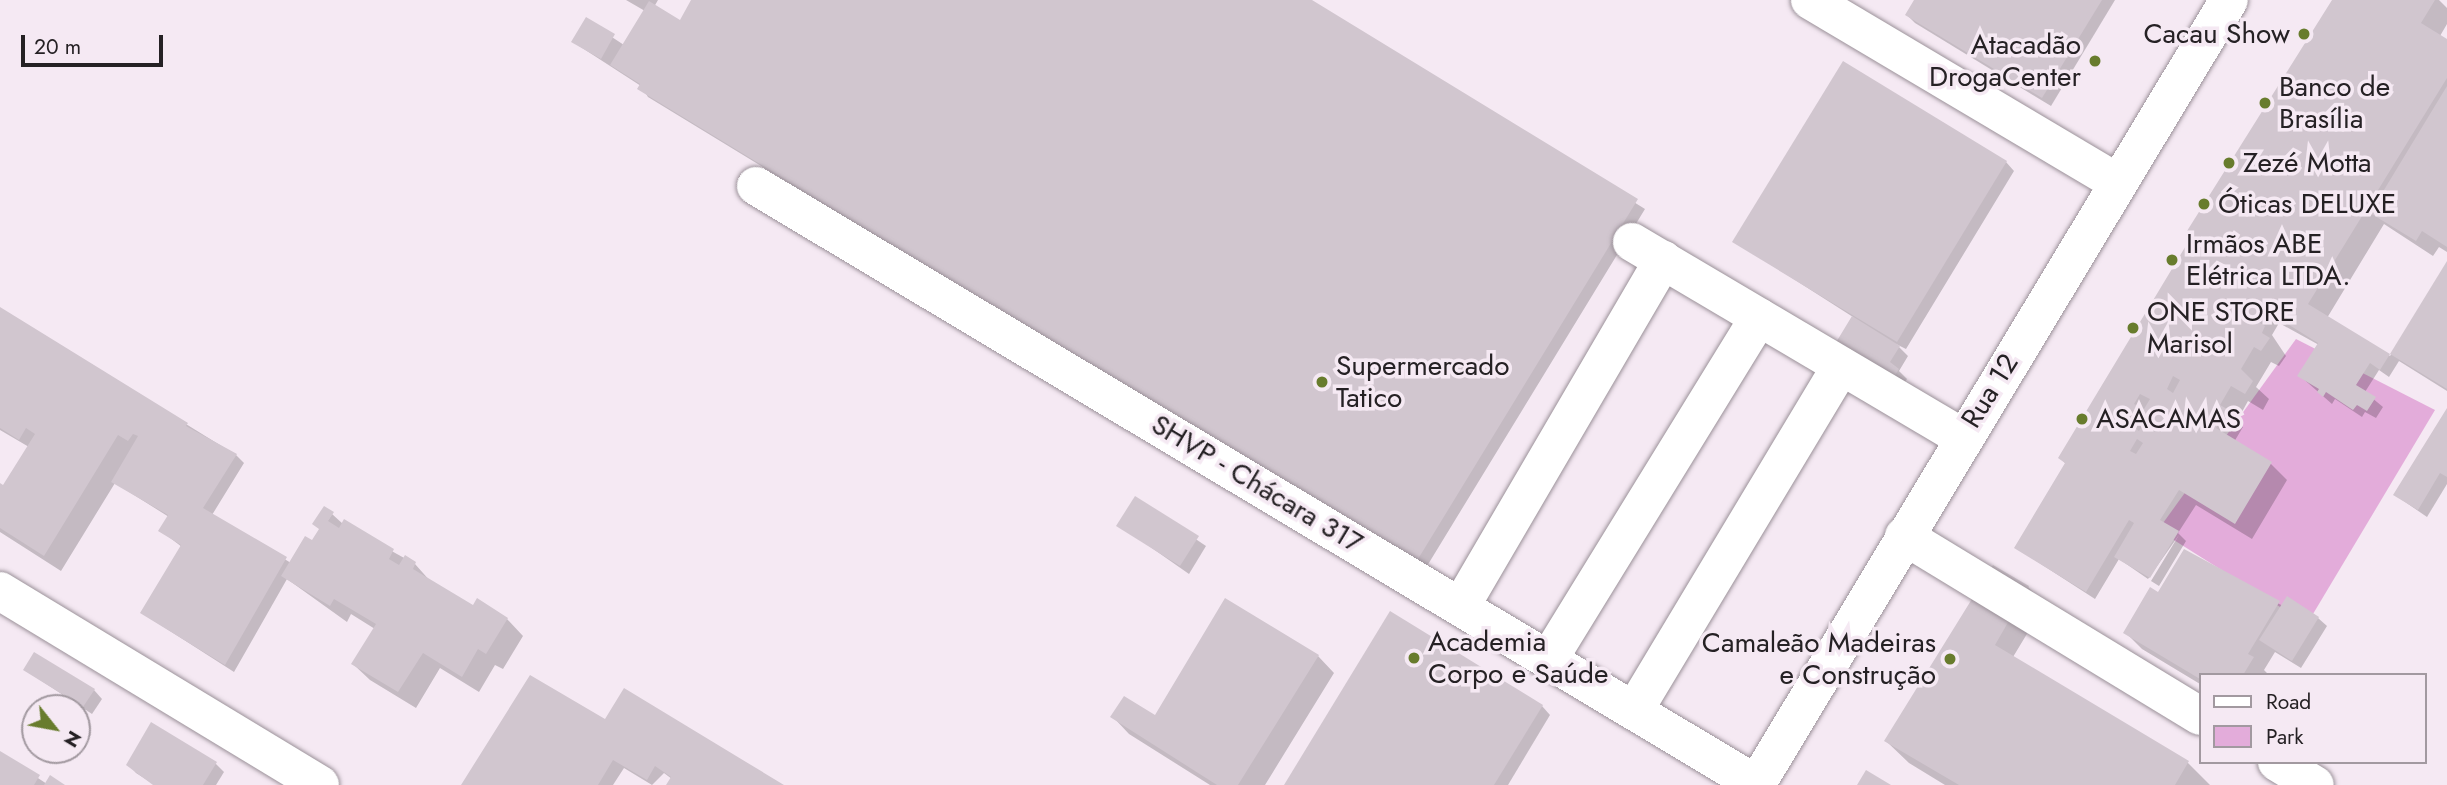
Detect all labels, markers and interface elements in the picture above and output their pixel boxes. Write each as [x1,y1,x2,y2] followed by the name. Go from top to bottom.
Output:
[2143,17,2290,51] place label: Cacau Show
[24,21,166,65] scale bar
[2296,26,2312,42] marker: Cacau Show
[1929,28,2081,94] place label: Atacadão DrogaCenter
[34,32,81,62] text: 20 m
[2087,53,2103,69] marker: Atacadão DrogaCenter
[2279,70,2390,136] place label: Banco de Brasília
[2257,95,2273,111] marker: Banco de Brasília
[2243,146,2372,180] place label: Zezé Motta
[2221,155,2237,171] marker: Zezé Motta
[2218,187,2396,221] place label: Óticas DELUXE
[2196,196,2212,212] marker: Óticas DELUXE
[2186,227,2351,293] place label: Irmãos ABE Elétrica LTDA.
[2164,252,2180,268] marker: Irmãos ABE Elétrica LTDA.
[2147,295,2295,361] place label: ONE STORE Marisol
[2125,320,2141,336] marker: ONE STORE Marisol
[1954,348,2026,434] street label: Rua 12
[1336,349,1510,415] place label: Supermercado Tatico
[1314,374,1330,390] marker: Supermercado Tatico
[2096,402,2241,436] place label: ASACAMAS
[1145,408,1369,560] street label: SHVP - Chácara 317
[2074,411,2090,427] marker: ASACAMAS
[1428,625,1608,691] place label: Academia Corpo e Saúde
[1702,626,1936,692] place label: Camaleão Madeiras e Construção
[1406,650,1422,666] marker: Academia Corpo e Saúde
[1942,651,1958,667] marker: Camaleão Madeiras e Construção
[2198,673,2426,764] legend
[2266,687,2311,717] text: Road
[21,694,91,764] north arrow
[2266,722,2303,752] text: Park
[57,726,88,752] text: N

